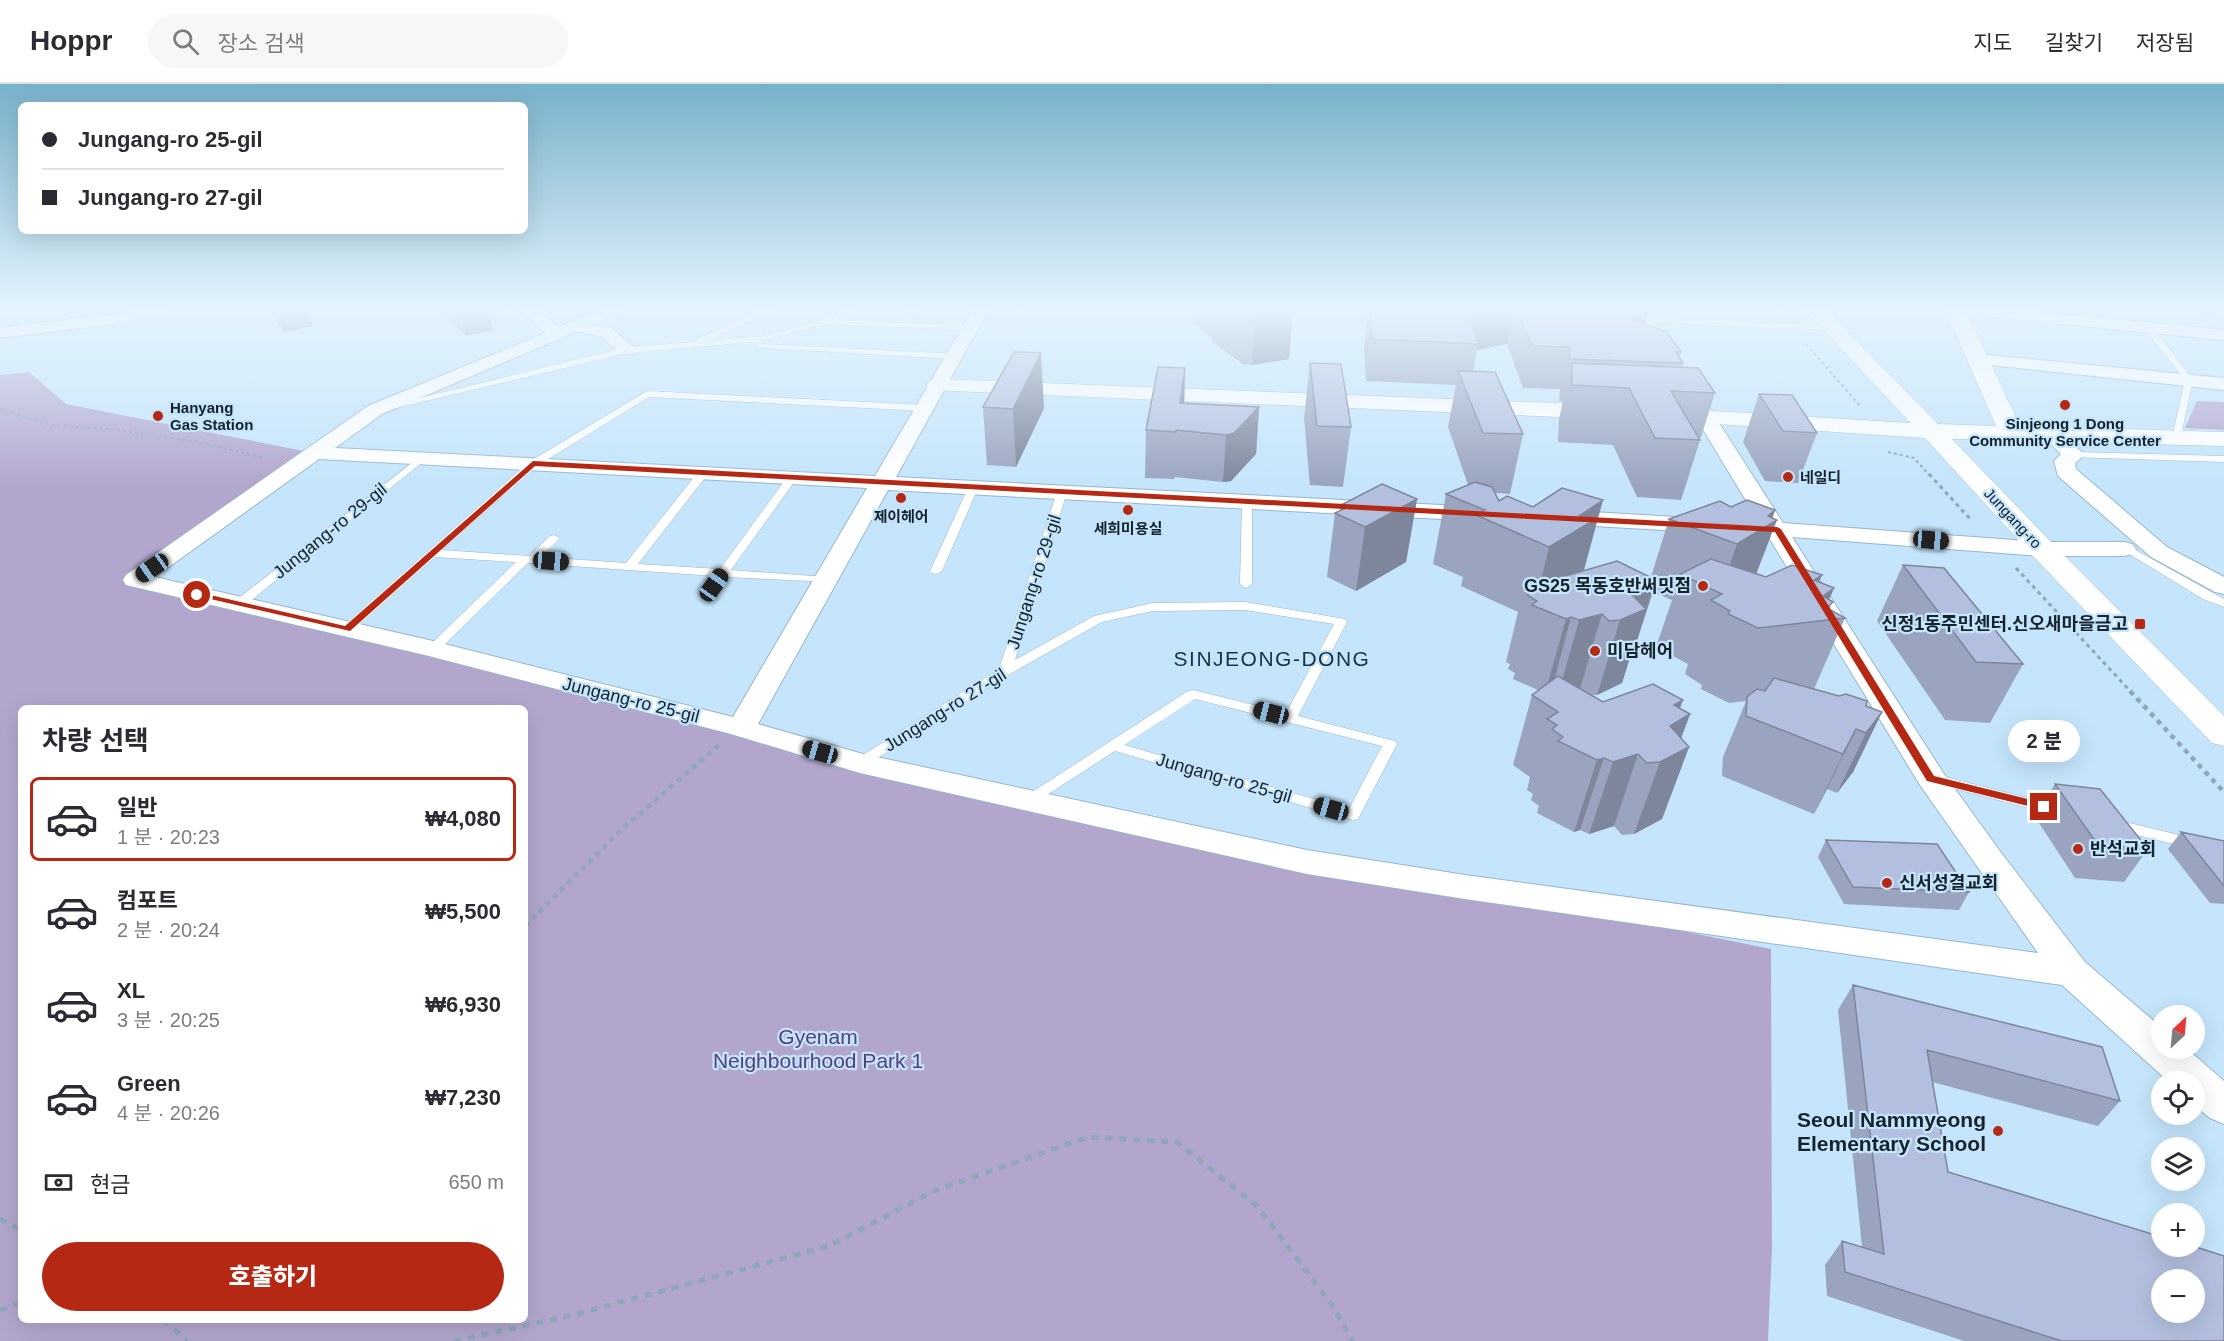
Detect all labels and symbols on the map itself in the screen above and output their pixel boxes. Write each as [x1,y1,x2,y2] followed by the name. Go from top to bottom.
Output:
[2058,398,2072,412] marker: Sinjeong 1 Dong Community Service Center
[170,399,253,433] place label: Hanyang Gas Station
[151,409,165,423] marker: Hanyang Gas Station
[1969,415,2161,449] place label: Sinjeong 1 Dong Community Service Center
[1800,469,1841,486] place label: 네일디
[1781,470,1795,484] marker: 네일디
[269,479,391,583] street label: Jungang-ro 29-gil
[1981,484,2045,552] street label: Jungang-ro
[894,491,908,505] marker: 제이헤어
[1121,503,1135,517] marker: 세희미용실
[873,508,929,525] place label: 제이헤어
[1003,512,1065,652] street label: Jungang-ro 29-gil
[1093,520,1163,537] place label: 세희미용실
[1912,529,1950,551] car
[132,550,172,586] car
[532,551,570,571] car
[696,565,732,605] car
[1524,576,1691,596] place label: GS25 목동호반써밋점
[1696,579,1710,593] marker: GS25 목동호반써밋점
[183,581,210,608] route start
[1881,614,2128,634] place label: 신정1동주민센터.신오새마을금고
[2133,617,2147,631] marker: 신정1동주민센터.신오새마을금고
[1607,641,1673,661] place label: 미담헤어
[1588,644,1602,658] marker: 미담헤어
[1174,647,1370,670] district label: SINJEONG-DONG
[880,664,1010,756] street label: Jungang-ro 27-gil
[561,673,701,727] street label: Jungang-ro 25-gil
[1251,700,1291,726] car
[2008,720,2080,762] callout: 2 분
[800,738,840,766] car
[1154,749,1294,807] street label: Jungang-ro 25-gil
[2030,793,2057,820] route end
[1311,795,1351,823] car
[2090,839,2156,859] place label: 반석교회
[2071,842,2085,856] marker: 반석교회
[1899,873,1998,893] place label: 신서성결교회
[1880,876,1894,890] marker: 신서성결교회
[2151,1005,2205,1059] north arrow
[713,1025,923,1072] park label: Gyenam Neighbourhood Park 1
[1797,1108,1986,1155] place label: Seoul Nammyeong Elementary School
[1991,1124,2005,1138] marker: Seoul Nammyeong Elementary School

